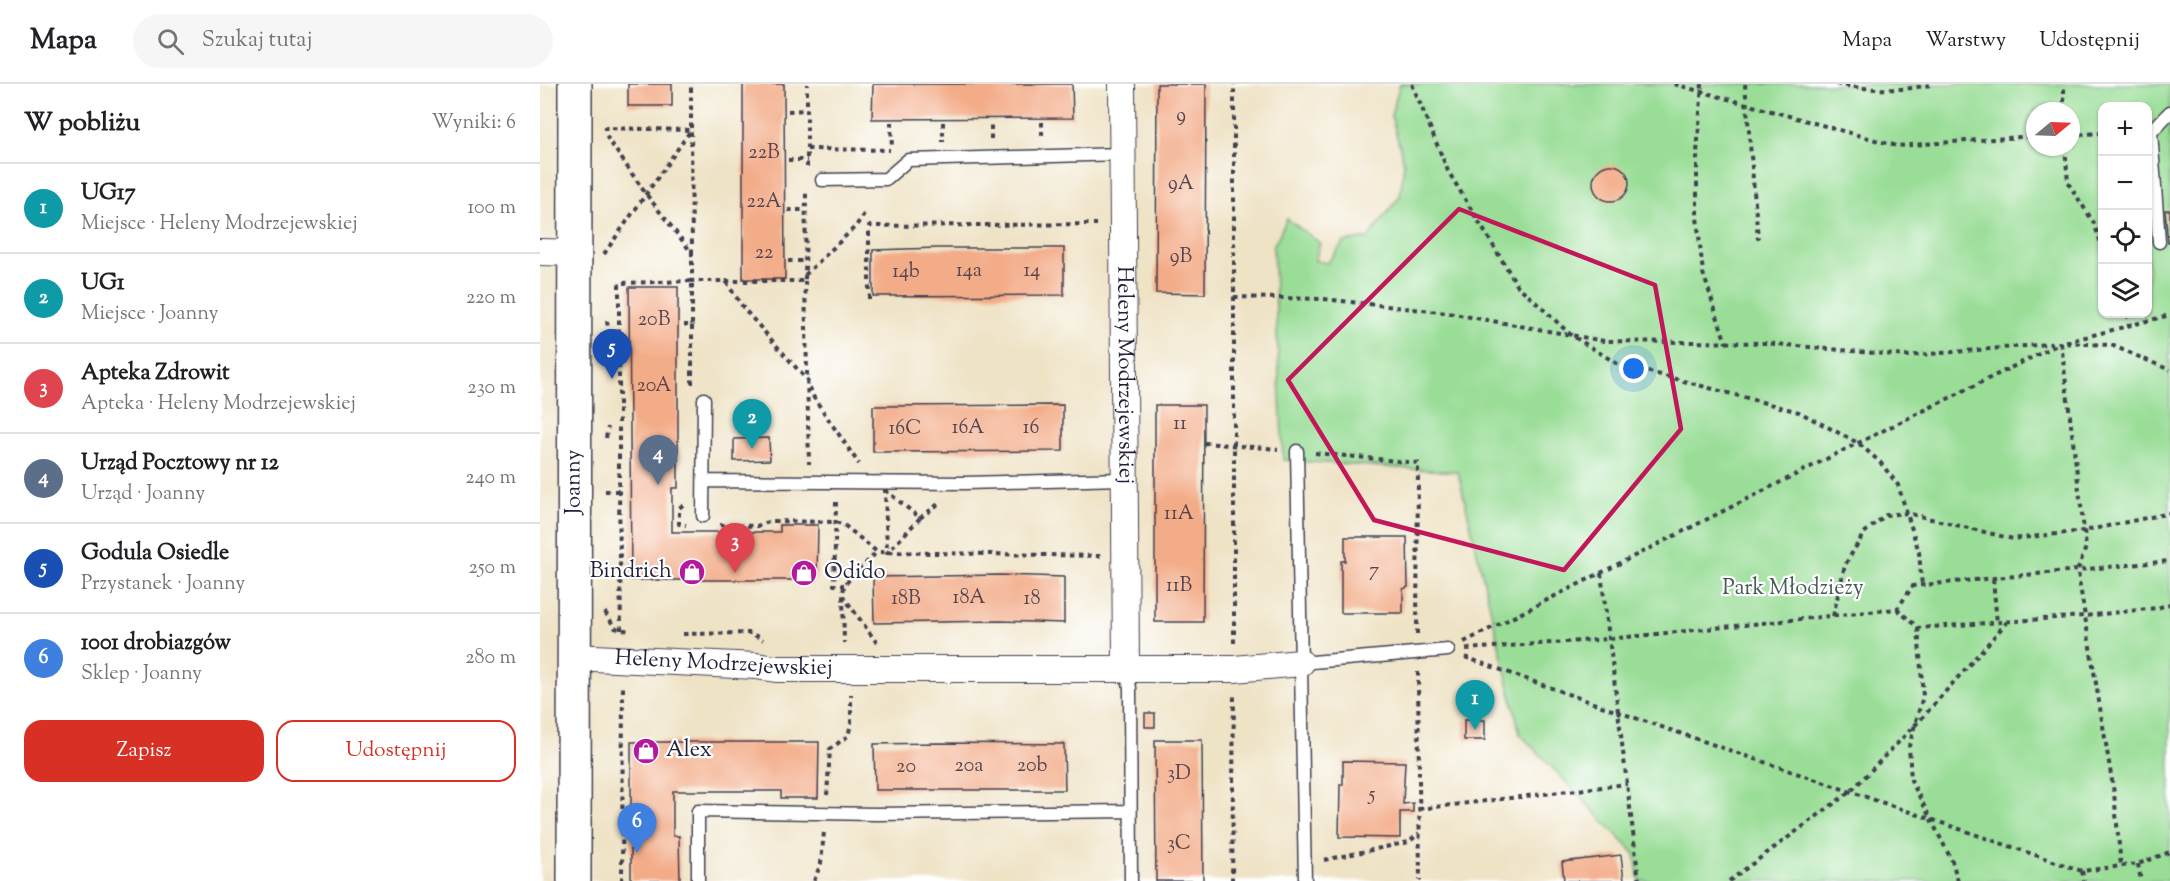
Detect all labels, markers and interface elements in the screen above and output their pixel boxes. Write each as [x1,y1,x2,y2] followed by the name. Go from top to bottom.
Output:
[133,14,553,68] search box
[30,21,97,61] text: Mapa
[154,25,187,58] icon: search
[202,25,312,57] text: Szukaj tutaj
[1842,26,1892,56] text: Mapa
[1925,26,2006,56] text: Warstwy
[2039,26,2140,56] text: Udostępnij
[1176,102,1186,131] house number: 9
[2026,102,2080,156] north arrow
[2098,102,2152,318] map controls
[2098,102,2152,156] button: +
[24,105,140,142] text: W pobliżu
[432,109,516,138] text: Wyniki: 6
[748,139,780,168] house number: 22B
[2098,156,2152,210] button: −
[1168,170,1194,199] house number: 9A
[81,178,135,210] text: UG17
[747,188,781,217] house number: 22A
[40,194,47,223] text: 1
[467,194,516,223] text: 100 m
[81,210,358,239] text: Miejsce · Heleny Modrzejewskiej
[2098,210,2152,264] button: locate
[755,239,773,268] house number: 22
[1170,243,1193,272] house number: 9B
[956,257,982,286] house number: 14a
[1024,257,1040,286] house number: 14
[892,258,920,287] house number: 14b
[2098,264,2152,318] button: layers
[1107,266,1141,484] street label: Heleny Modrzejewskiej
[81,268,124,300] text: UG1
[39,284,48,313] text: 2
[466,284,516,313] text: 220 m
[81,300,218,329] text: Miejsce · Joanny
[638,306,671,335] house number: 20B
[592,330,632,379] pin: 5
[1619,354,1648,383] your location
[81,358,230,390] text: Apteka Zdrowit
[636,372,672,401] house number: 20A
[39,374,48,403] text: 3
[467,374,516,403] text: 230 m
[81,390,356,419] text: Apteka · Heleny Modrzejewskiej
[732,400,772,449] pin: 2
[1173,410,1187,439] house number: 11
[952,414,984,443] house number: 16A
[1023,414,1039,443] house number: 16
[889,415,921,444] house number: 16C
[638,436,678,485] pin: 4
[81,448,279,480] text: Urząd Pocztowy nr 12
[558,449,591,515] street label: Joanny
[38,464,49,493] text: 4
[465,464,516,493] text: 240 m
[81,480,205,509] text: Urząd · Joanny
[1164,500,1194,529] house number: 11A
[716,524,754,573] pin: 3
[81,538,229,570] text: Godula Osiedle
[40,554,47,583] text: 5
[468,554,516,583] text: 250 m
[590,556,672,588] place label: Bindrich
[677,557,707,587] shop icon: Bindrich
[824,557,886,589] place label: Odido
[1369,557,1379,586] house number: 7
[789,558,819,588] shop icon: Odido
[81,570,245,599] text: Przystanek · Joanny
[1166,572,1192,601] house number: 11B
[1722,573,1864,605] park label: Park Młodzieży
[953,584,985,613] house number: 18A
[891,585,921,614] house number: 18B
[1024,585,1040,614] house number: 18
[81,628,231,660] text: 1001 drobiazgów
[614,643,833,685] street label: Heleny Modrzejewskiej
[39,644,48,673] text: 6
[465,644,516,673] text: 280 m
[81,660,202,689] text: Sklep · Joanny
[1456,680,1494,730] pin: 1
[24,720,264,782] button: Zapisz
[276,720,516,782] button: Udostępnij
[666,735,712,767] place label: Alex
[631,736,661,766] shop icon: Alex
[954,752,984,781] house number: 20a
[1017,752,1047,781] house number: 20b
[896,753,916,782] house number: 20
[1167,760,1191,789] house number: 3D
[1368,781,1376,810] house number: 5
[618,804,656,853] pin: 6
[1167,830,1191,859] house number: 3C

